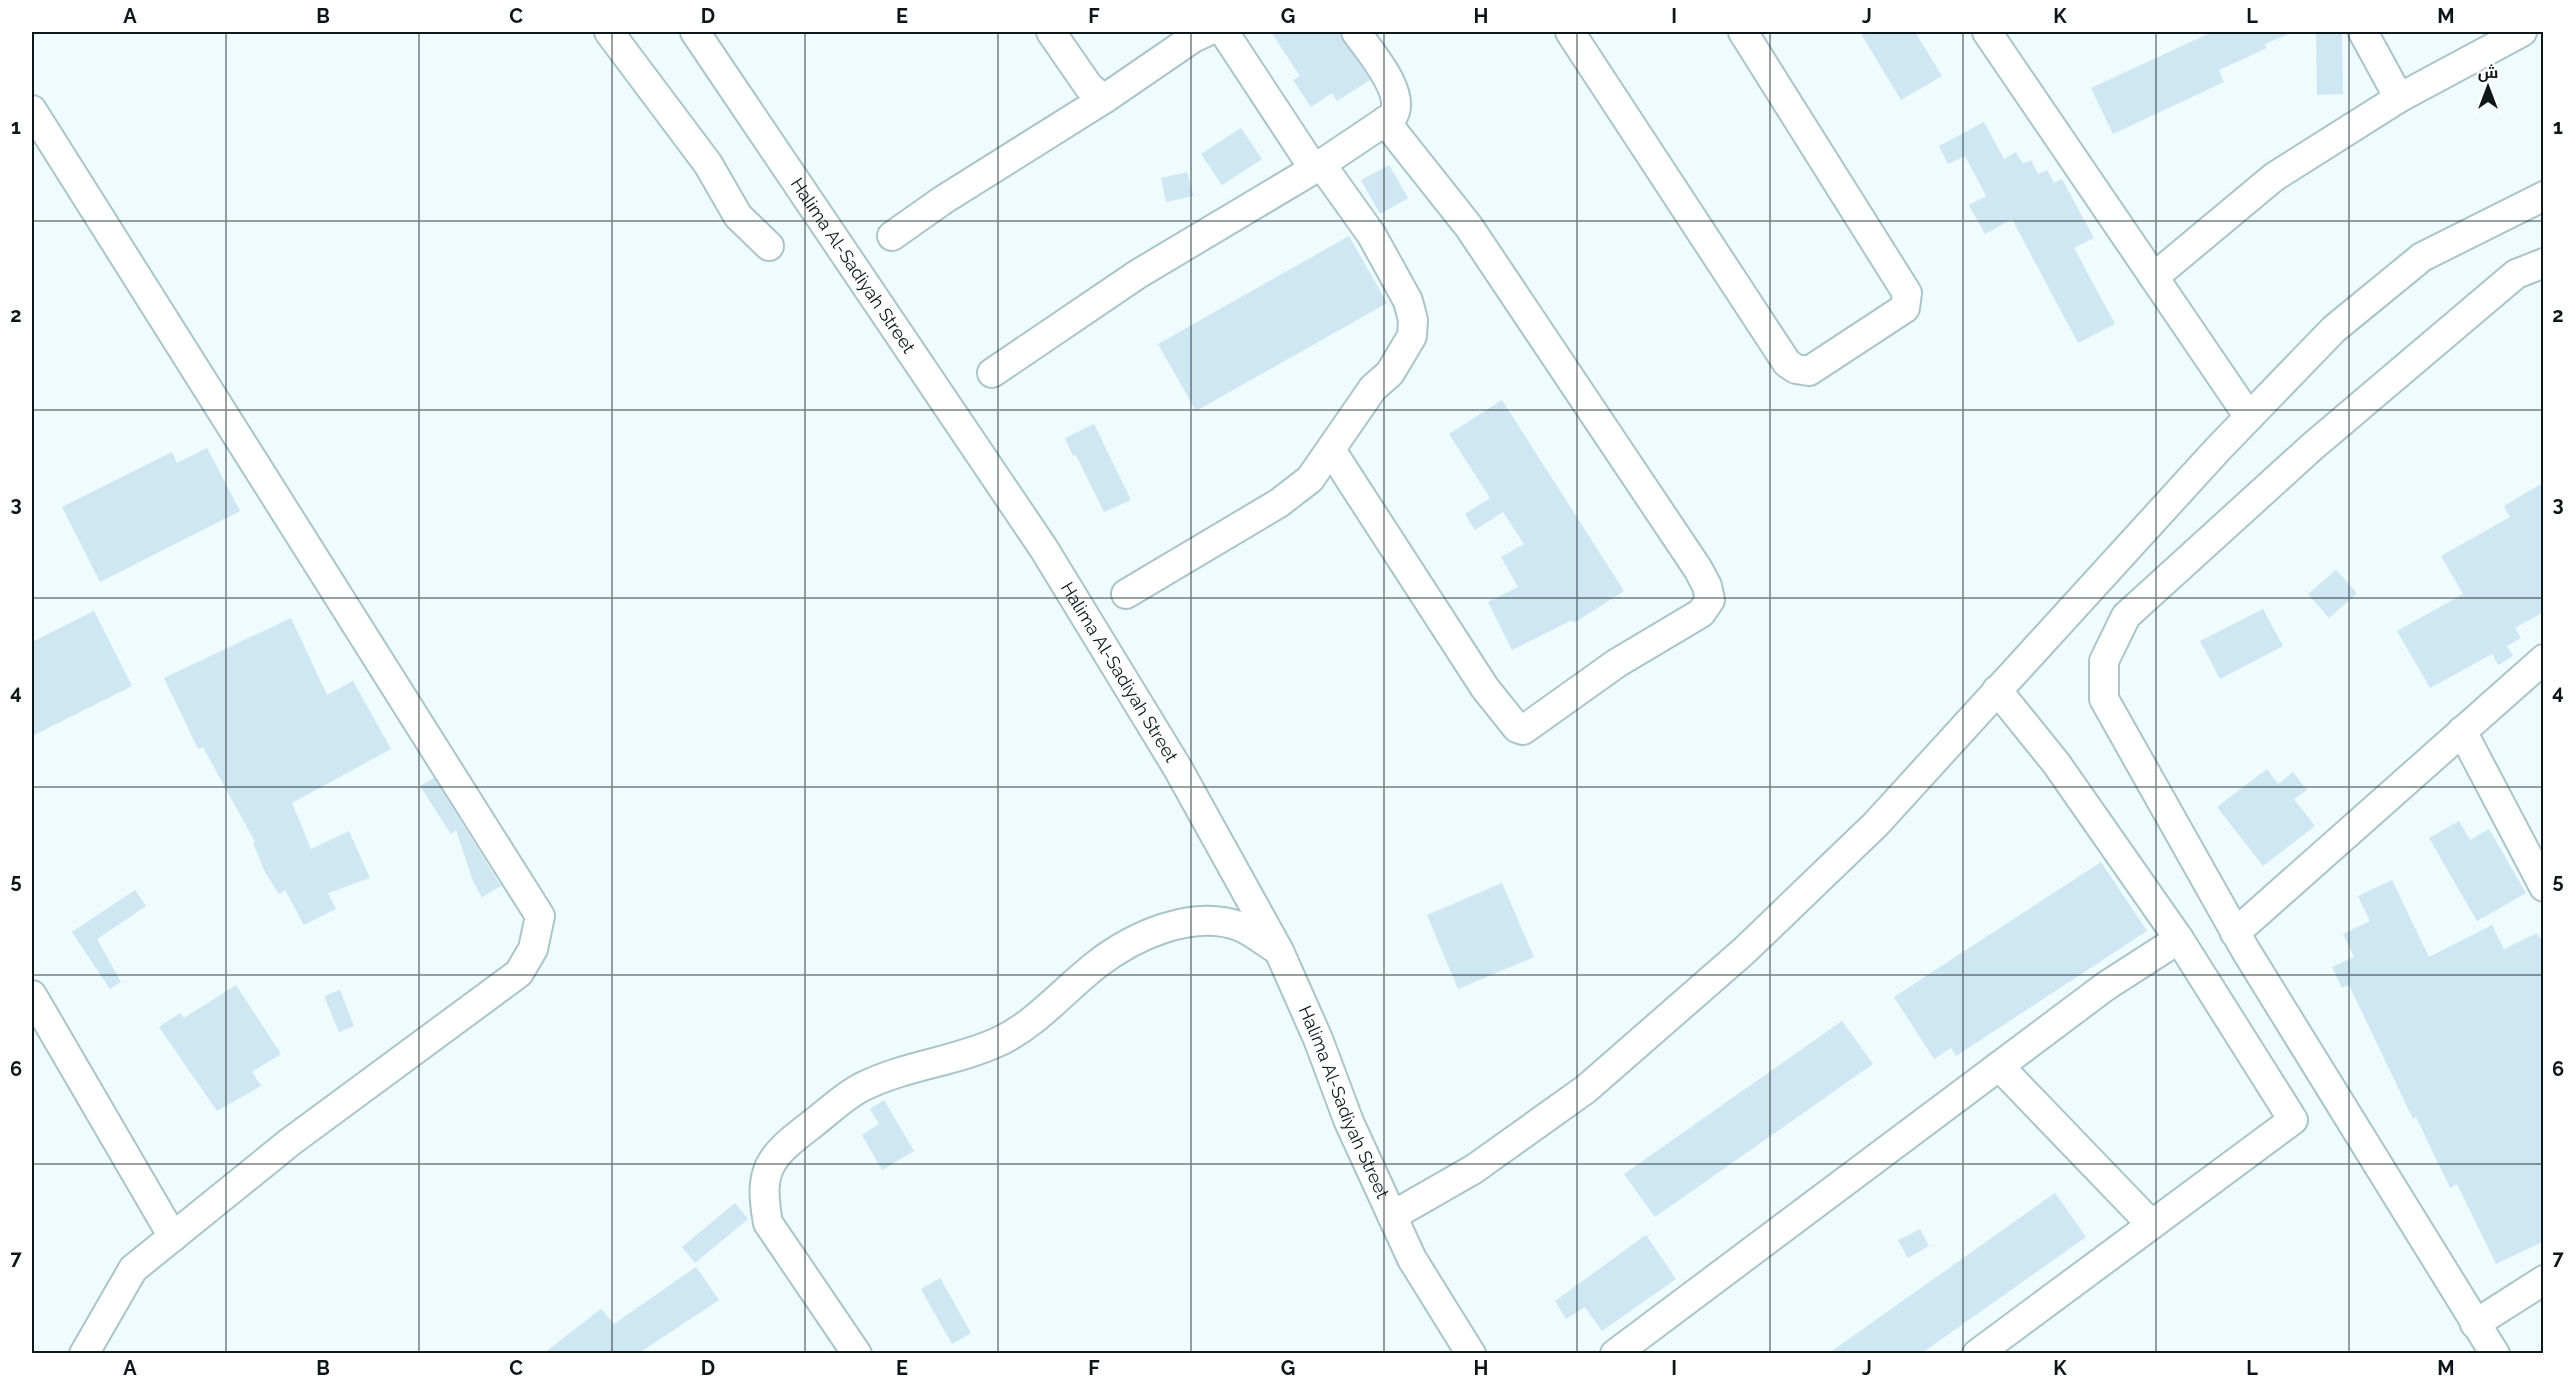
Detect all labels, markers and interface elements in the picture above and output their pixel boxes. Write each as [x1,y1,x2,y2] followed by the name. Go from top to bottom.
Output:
[123,4,137,28] text: A
[316,4,330,28] text: B
[509,4,523,28] text: C
[701,4,715,28] text: D
[896,4,908,28] text: E
[1088,4,1100,28] text: F
[1281,4,1295,28] text: G
[1474,4,1488,28] text: H
[1671,4,1677,28] text: I
[1862,4,1872,28] text: J
[2053,4,2067,28] text: K
[2246,4,2258,28] text: L
[2437,4,2455,28] text: M
[2458,57,2518,117] north arrow
[2478,63,2498,82] text: ش
[11,115,21,139] text: 1
[2553,115,2563,139] text: 1
[787,174,920,357] street label: Halima Al-Sadiyah Street
[10,303,22,327] text: 2
[2552,303,2564,327] text: 2
[10,492,22,516] text: 3
[2552,492,2564,516] text: 3
[1057,578,1182,766] street label: Halima Al-Sadiyah Street
[10,680,22,704] text: 4
[2552,680,2564,704] text: 4
[10,869,22,893] text: 5
[2552,869,2564,893] text: 5
[1295,1002,1394,1202] street label: Halima Al-Sadiyah Street
[10,1057,22,1081] text: 6
[2552,1057,2564,1081] text: 6
[10,1246,22,1270] text: 7
[2552,1246,2564,1270] text: 7
[123,1356,137,1380] text: A
[316,1356,330,1380] text: B
[509,1356,523,1380] text: C
[701,1356,715,1380] text: D
[896,1356,908,1380] text: E
[1088,1356,1100,1380] text: F
[1281,1356,1295,1380] text: G
[1474,1356,1488,1380] text: H
[1671,1356,1677,1380] text: I
[1862,1356,1872,1380] text: J
[2053,1356,2067,1380] text: K
[2246,1356,2258,1380] text: L
[2437,1356,2455,1380] text: M

